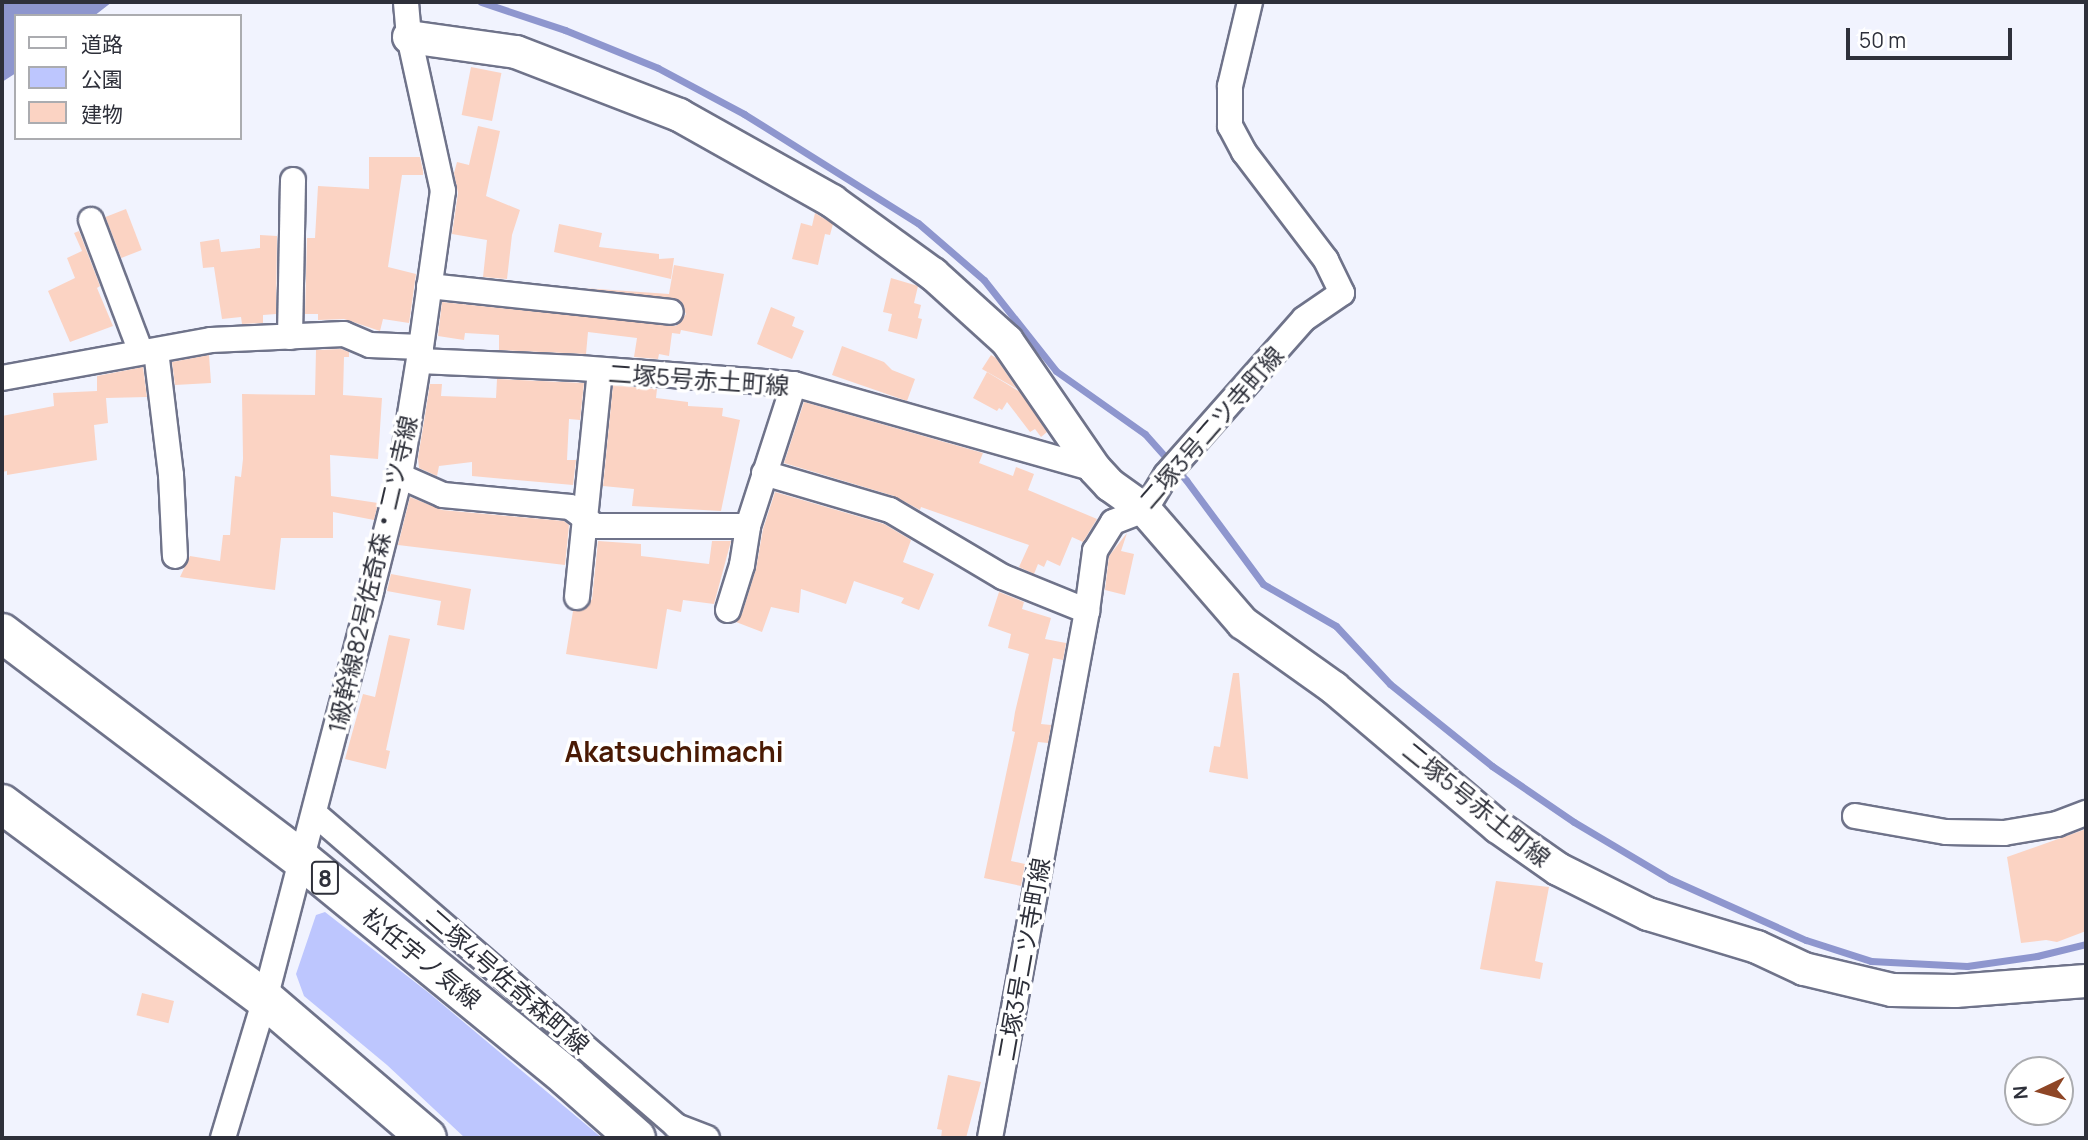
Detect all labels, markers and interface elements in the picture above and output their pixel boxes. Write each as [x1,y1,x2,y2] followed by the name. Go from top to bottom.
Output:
[14,14,242,140] legend
[1850,14,2016,58] scale bar
[1859,26,1906,54] text: 50 m
[81,30,123,58] text: 道路
[81,65,123,93] text: 公園
[81,100,123,128] text: 建物
[1133,340,1289,514] street label: 二塚3号二ツ寺町線
[607,358,791,400] street label: 二塚5号赤土町線
[321,412,423,736] street label: 1級幹線82号佐奇森・二ツ寺線
[564,734,784,768] district label: Akatsuchimachi
[1397,736,1557,872] street label: 二塚5号赤土町線
[991,855,1055,1063] street label: 二塚3号二ツ寺町線
[309,858,341,898] road number: 8
[357,901,487,1015] street label: 松任宇ノ気線
[421,903,595,1059] street label: 二塚4号佐奇森町線
[2004,1056,2074,1126] north arrow
[2007,1085,2034,1101] text: N

